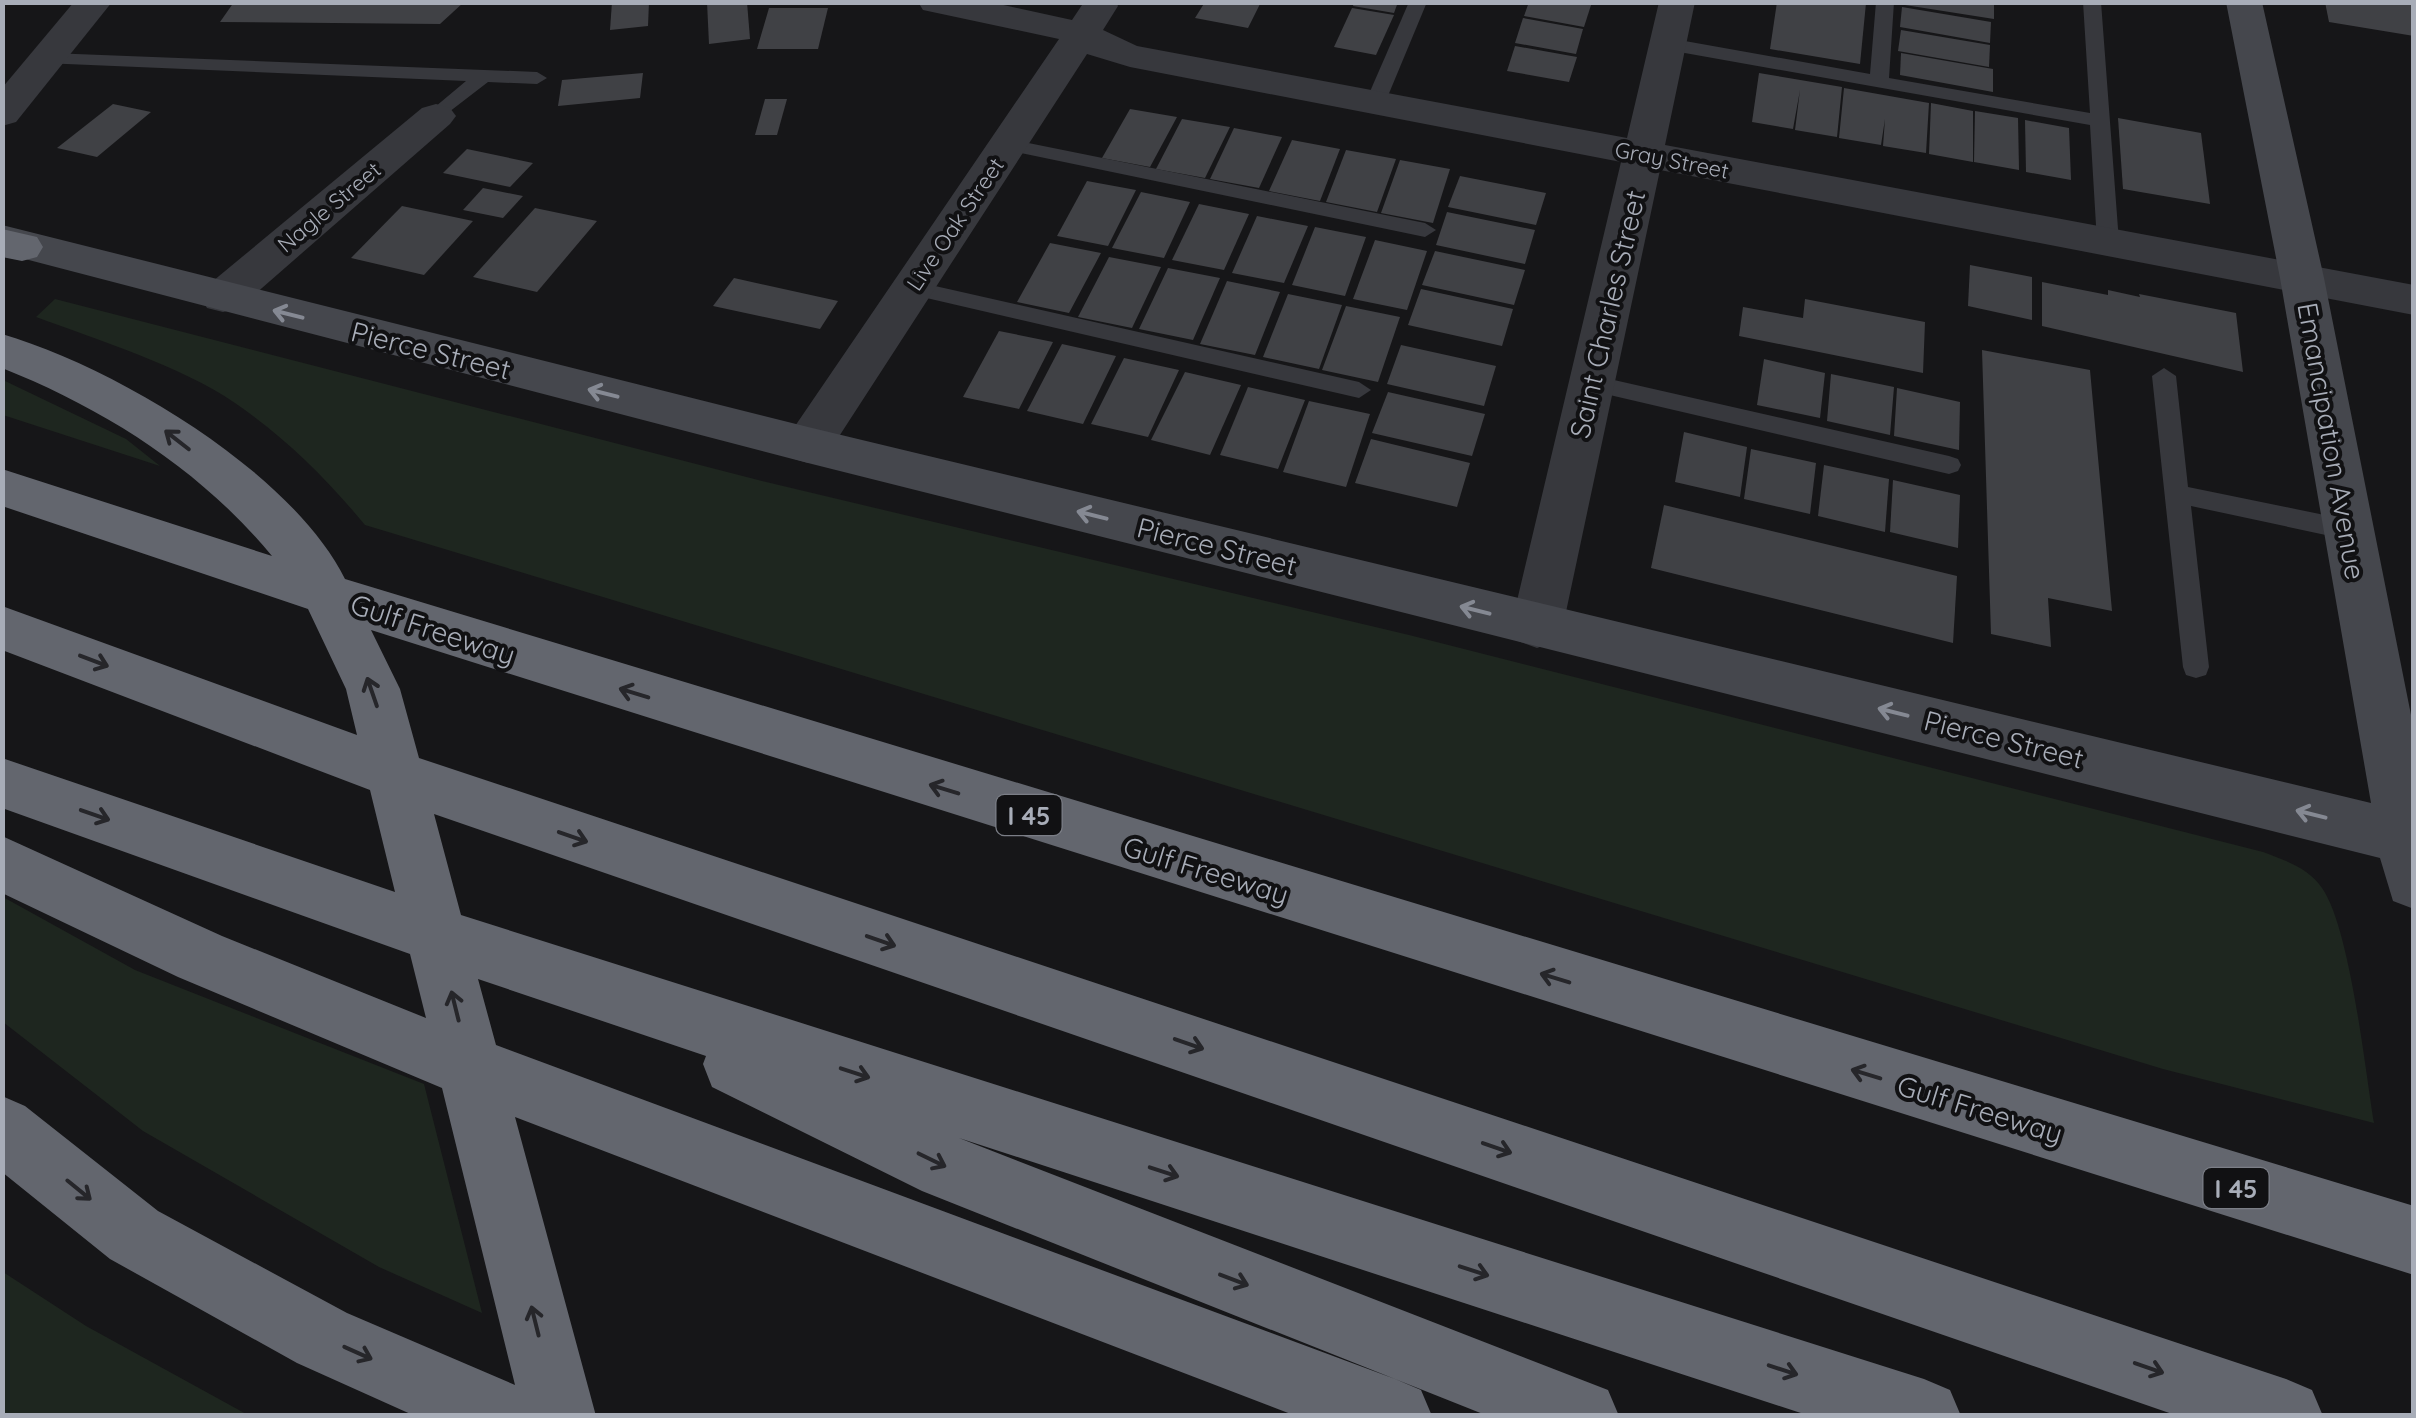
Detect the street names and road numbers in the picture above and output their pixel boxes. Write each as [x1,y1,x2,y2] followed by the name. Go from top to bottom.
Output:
[1613,135,1731,185] street label: Gray Street
[900,152,1010,296] street label: Live Oak Street
[272,156,386,258] street label: Nagle Street
[1561,187,1653,441] street label: Saint Charles Street
[2290,300,2374,582] street label: Emancipation Avenue
[348,313,514,387] street label: Pierce Street
[1134,509,1300,583] street label: Pierce Street
[346,586,520,672] street label: Gulf Freeway
[1921,702,2087,776] street label: Pierce Street
[996,795,1062,835] road number: I 45
[1119,828,1293,912] street label: Gulf Freeway
[1893,1067,2067,1151] street label: Gulf Freeway
[2204,1168,2268,1208] road number: I 45

